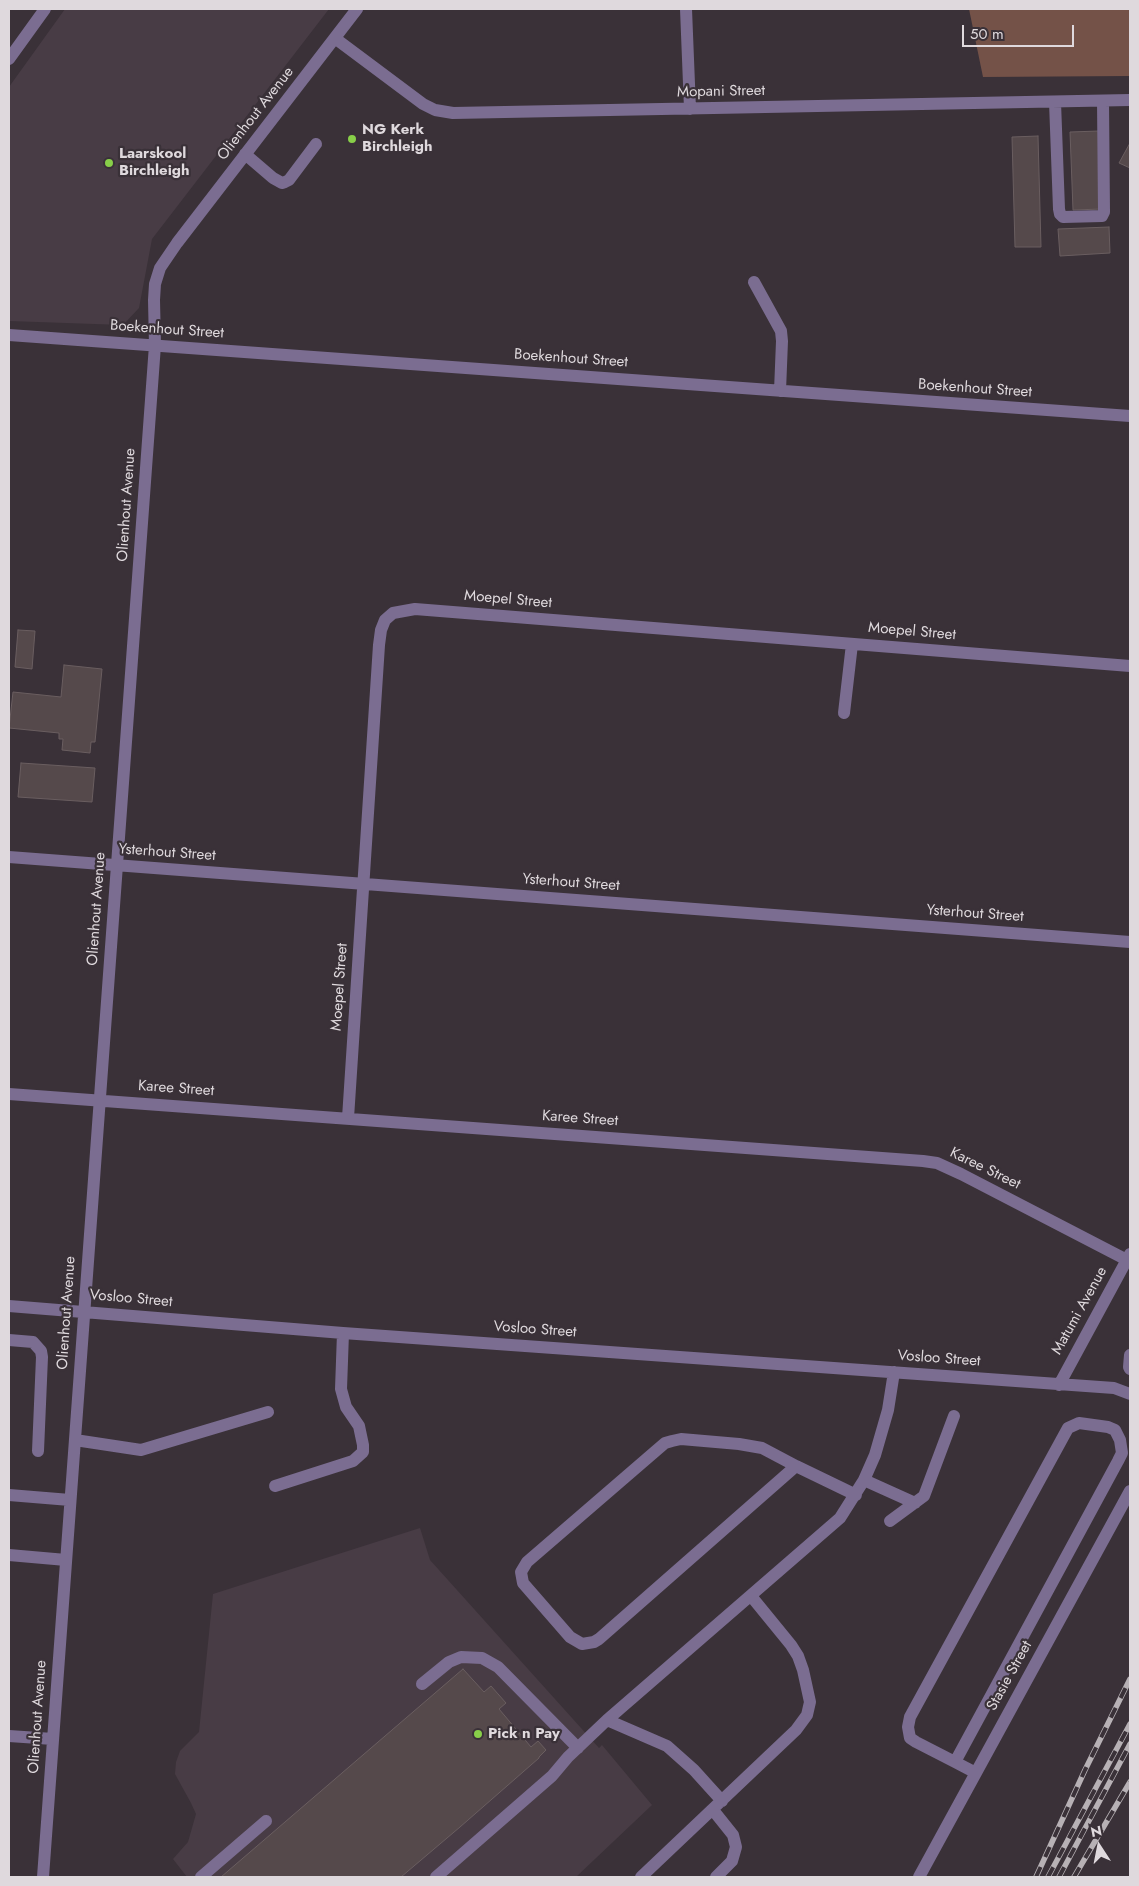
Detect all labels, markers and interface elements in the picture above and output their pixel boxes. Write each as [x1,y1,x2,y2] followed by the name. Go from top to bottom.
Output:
[964,15,1076,47] scale bar
[970,23,1004,45] text: 50 m
[214,64,298,164] street label: Olienhout Avenue
[677,82,765,102] street label: Mopani Street
[362,121,432,156] place label: NG Kerk Birchleigh
[346,133,358,145] marker: NG Kerk Birchleigh
[119,145,189,180] place label: Laarskool Birchleigh
[103,157,115,169] marker: Laarskool Birchleigh
[109,317,225,343] street label: Boekenhout Street
[513,346,629,372] street label: Boekenhout Street
[917,376,1033,402] street label: Boekenhout Street
[114,448,140,562] street label: Olienhout Avenue
[463,587,553,613] street label: Moepel Street
[867,619,957,645] street label: Moepel Street
[118,841,216,865] street label: Ysterhout Street
[84,852,110,966] street label: Olienhout Avenue
[522,871,620,895] street label: Ysterhout Street
[926,902,1024,926] street label: Ysterhout Street
[328,942,352,1032] street label: Moepel Street
[137,1077,215,1101] street label: Karee Street
[541,1107,619,1131] street label: Karee Street
[947,1144,1023,1194] street label: Karee Street
[54,1256,80,1370] street label: Olienhout Avenue
[1048,1264,1112,1358] street label: Matumi Avenue
[89,1286,173,1312] street label: Vosloo Street
[493,1318,577,1342] street label: Vosloo Street
[897,1347,981,1371] street label: Vosloo Street
[983,1638,1037,1714] street label: Stasie Street
[25,1660,51,1774] street label: Olienhout Avenue
[488,1725,560,1743] place label: Pick n Pay
[472,1728,484,1740] marker: Pick n Pay
[1089,1820,1104,1842] text: N
[1074,1821,1124,1871] north arrow

